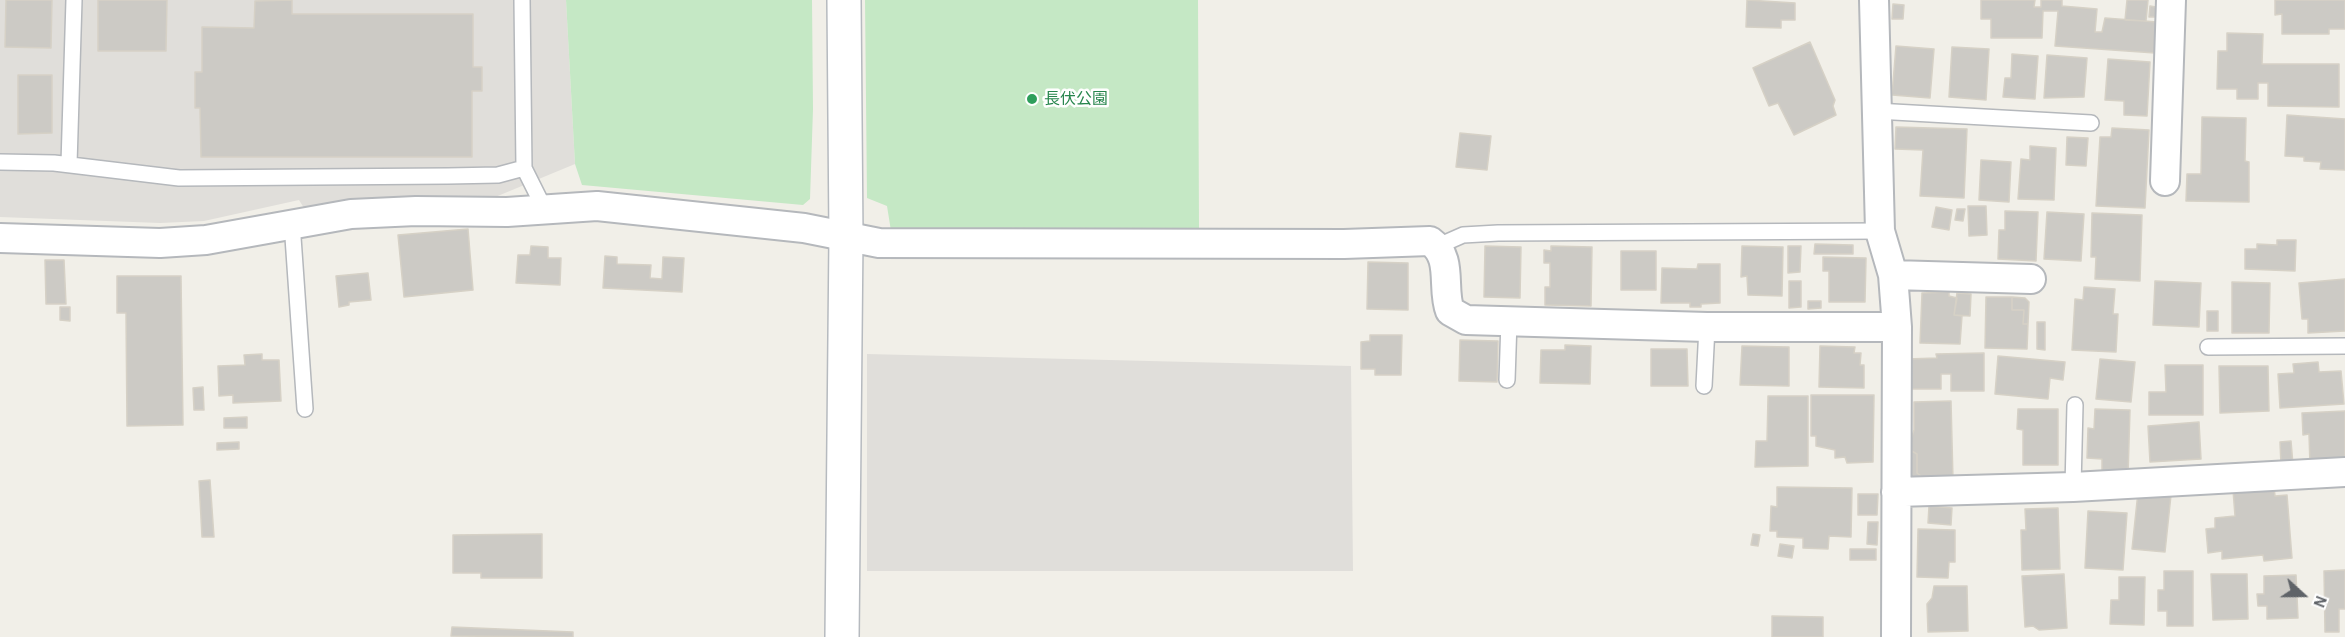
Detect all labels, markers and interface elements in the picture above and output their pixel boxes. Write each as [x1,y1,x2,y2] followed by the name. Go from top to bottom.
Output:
[1044,89,1108,109] place label: 長伏公園
[1025,92,1039,106] marker: 長伏公園
[2273,565,2333,625] north arrow
[2310,593,2329,610] text: N

